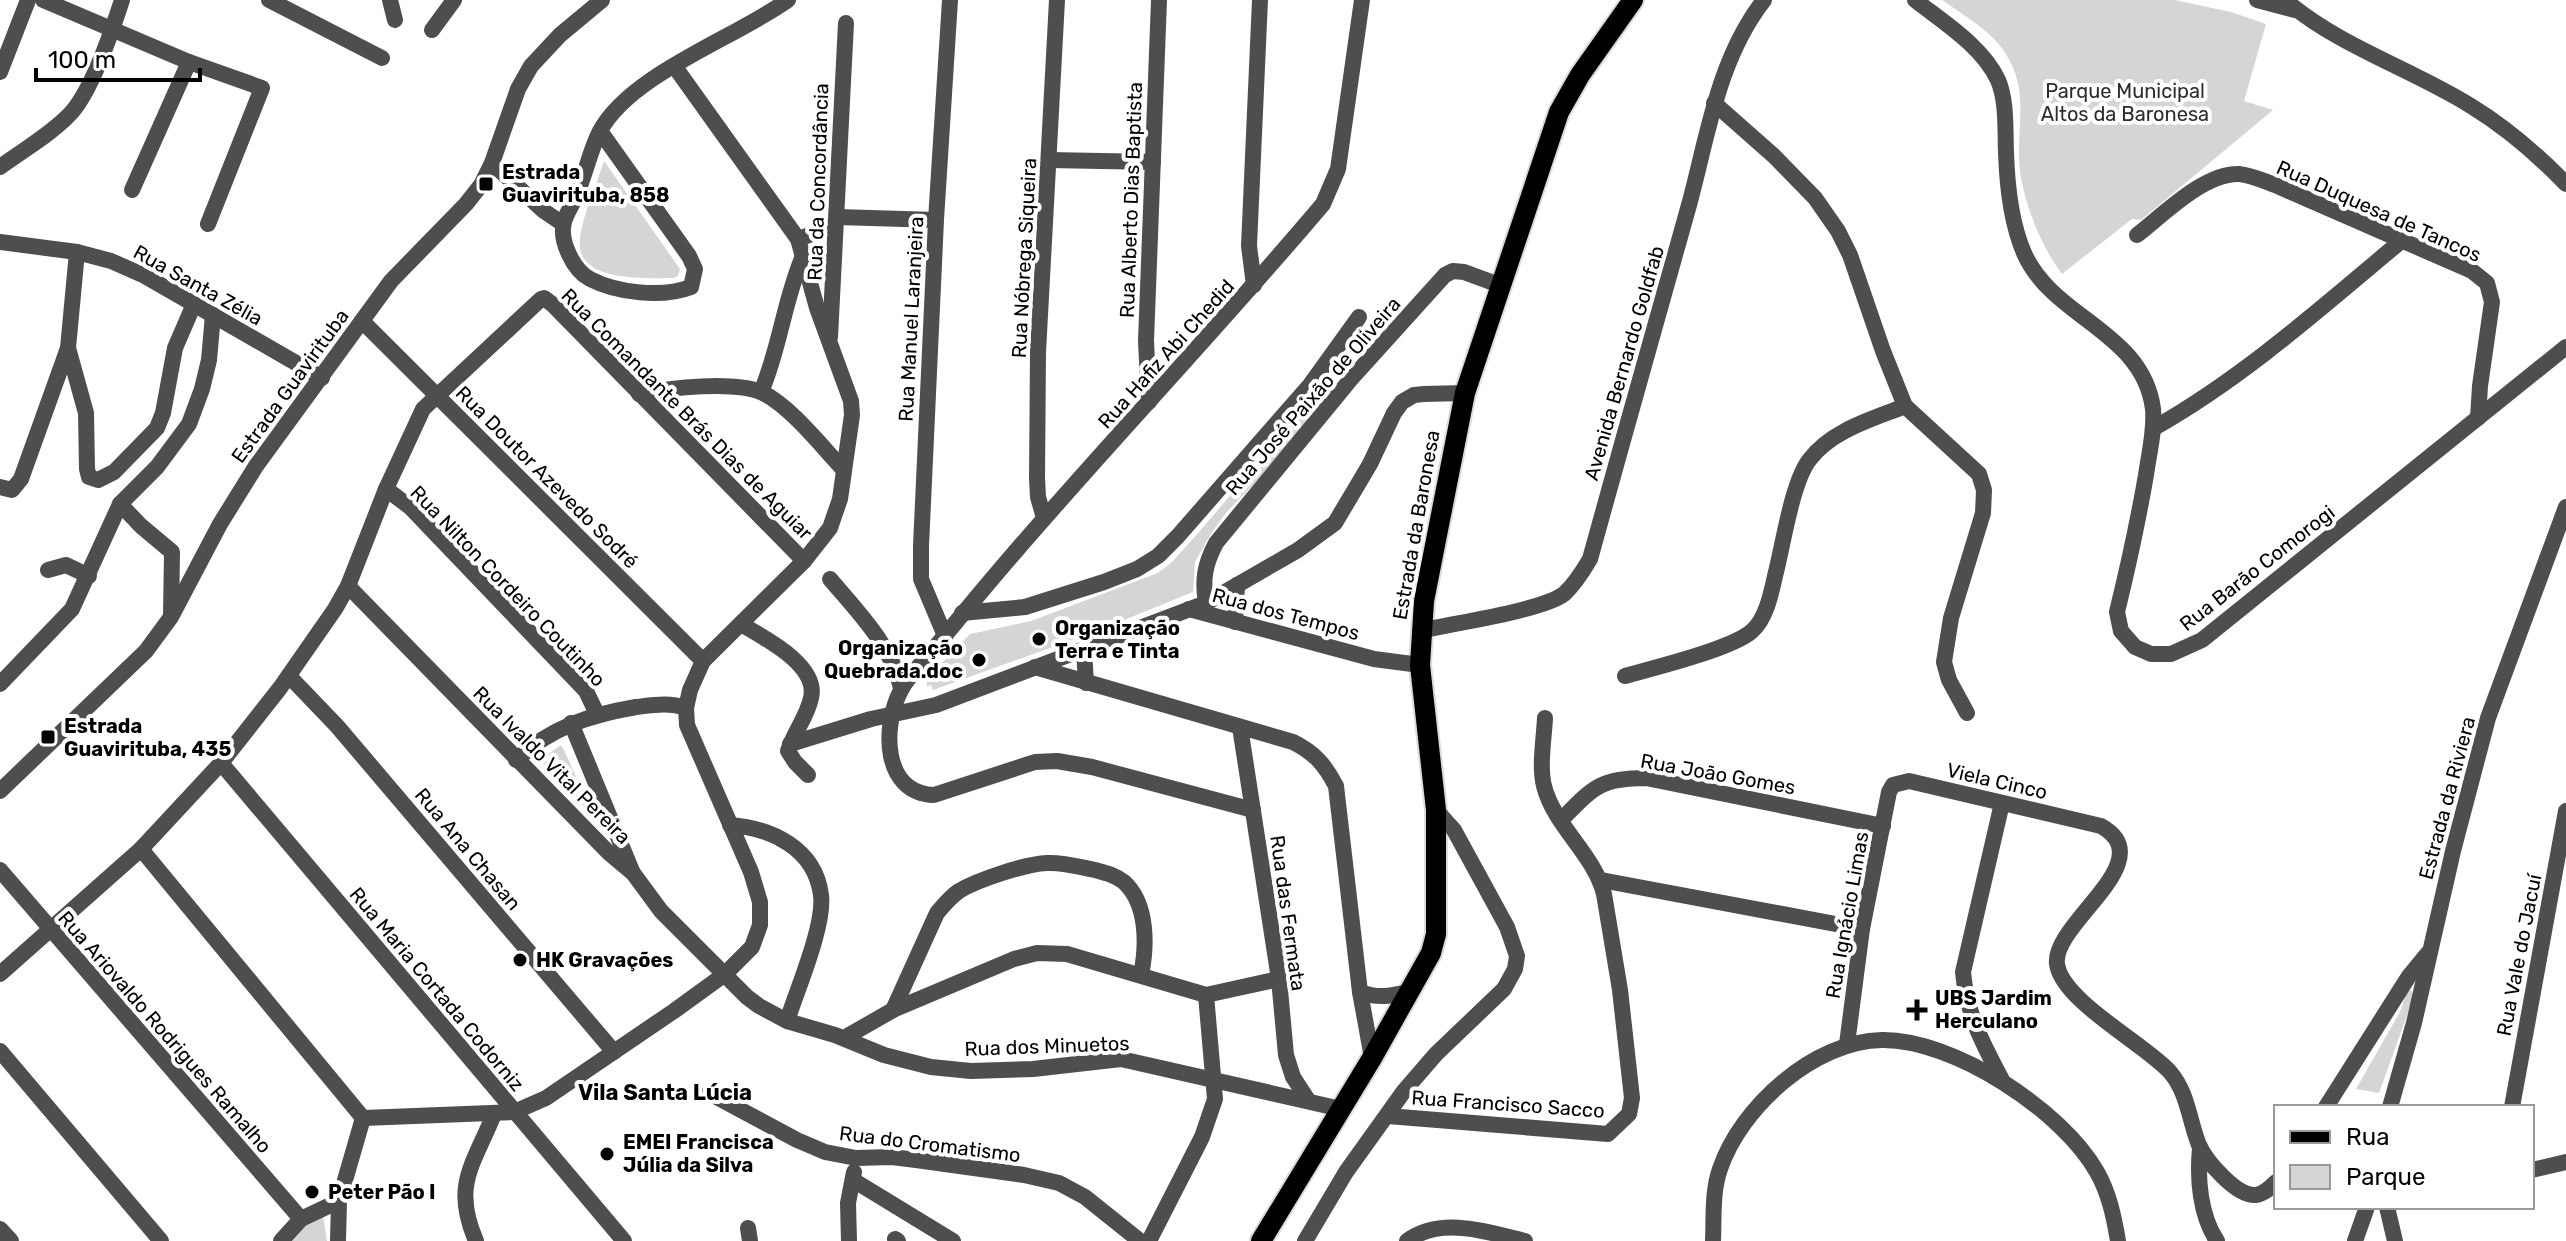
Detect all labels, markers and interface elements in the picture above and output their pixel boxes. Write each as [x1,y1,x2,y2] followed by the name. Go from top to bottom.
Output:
[36,32,200,82] scale bar
[48,46,116,74] text: 100 m
[2041,79,2209,126] park label: Parque Municipal Altos da Baronesa
[1115,81,1147,319] street label: Rua Alberto Dias Baptista
[803,83,833,281] street label: Rua da Concordância
[2273,155,2485,267] street label: Rua Duquesa de Tancos
[1007,157,1041,359] street label: Rua Nóbrega Siqueira
[502,160,670,207] place label: Estrada Guavirituba, 858
[477,175,495,193] marker: Estrada Guavirituba, 858
[894,216,928,422] street label: Rua Manuel Laranjeira
[129,240,267,330] street label: Rua Santa Zélia
[1579,243,1669,483] street label: Avenida Bernardo Goldfab
[1093,275,1239,433] street label: Rua Hafiz Abi Chedid
[556,283,818,545] street label: Rua Comandante Brás Dias de Aguiar
[1220,292,1406,500] street label: Rua José Paixão de Oliveira
[226,304,354,468] street label: Estrada Guavirituba
[451,381,643,573] street label: Rua Doutor Azevedo Sodré
[1387,428,1445,622] street label: Estrada da Baronesa
[406,480,610,692] street label: Rua Nilton Cordeiro Coutinho
[2175,500,2339,636] street label: Rua Barão Comorogi
[1210,583,1362,645] street label: Rua dos Tempos
[1055,616,1180,663] place label: Organização Terra e Tinta
[1030,630,1048,648] marker: Organização Terra e Tinta
[824,636,963,683] place label: Organização Quebrada.doc
[970,651,988,669] marker: Organização Quebrada.doc
[468,681,636,849] street label: Rua Ivaldo Vital Pereira
[64,714,231,761] place label: Estrada Guavirituba, 435
[2414,714,2480,882] street label: Estrada da Riviera
[39,728,57,746] marker: Estrada Guavirituba, 435
[1639,749,1797,799] street label: Rua João Gomes
[1944,758,2050,804] street label: Viela Cinco
[410,783,526,915] street label: Rua Ana Chasan
[1821,830,1873,1000] street label: Rua Ignácio Limas
[1265,834,1311,992] street label: Rua das Fermata
[2492,871,2547,1038] street label: Rua Vale do Jacuí
[345,882,529,1096] street label: Rua Maria Cortada Codorniz
[53,906,277,1158] street label: Rua Ariovaldo Rodrigues Ramalho
[536,948,673,972] place label: HK Gravações
[511,951,529,969] marker: HK Gravações
[1935,986,2052,1033] place label: UBS Jardim Herculano
[1906,999,1928,1021] marker: UBS Jardim Herculano
[964,1031,1130,1061] street label: Rua dos Minuetos
[578,1079,752,1106] district label: Vila Santa Lúcia
[1411,1085,1605,1123] street label: Rua Francisco Sacco
[2274,1105,2534,1209] legend
[838,1121,1022,1167] street label: Rua do Cromatismo
[2346,1123,2389,1151] text: Rua
[623,1130,774,1177] place label: EMEI Francisca Júlia da Silva
[598,1145,616,1163] marker: EMEI Francisca Júlia da Silva
[2346,1163,2425,1191] text: Parque
[328,1180,435,1204] place label: Peter Pão I
[303,1183,321,1201] marker: Peter Pão I

